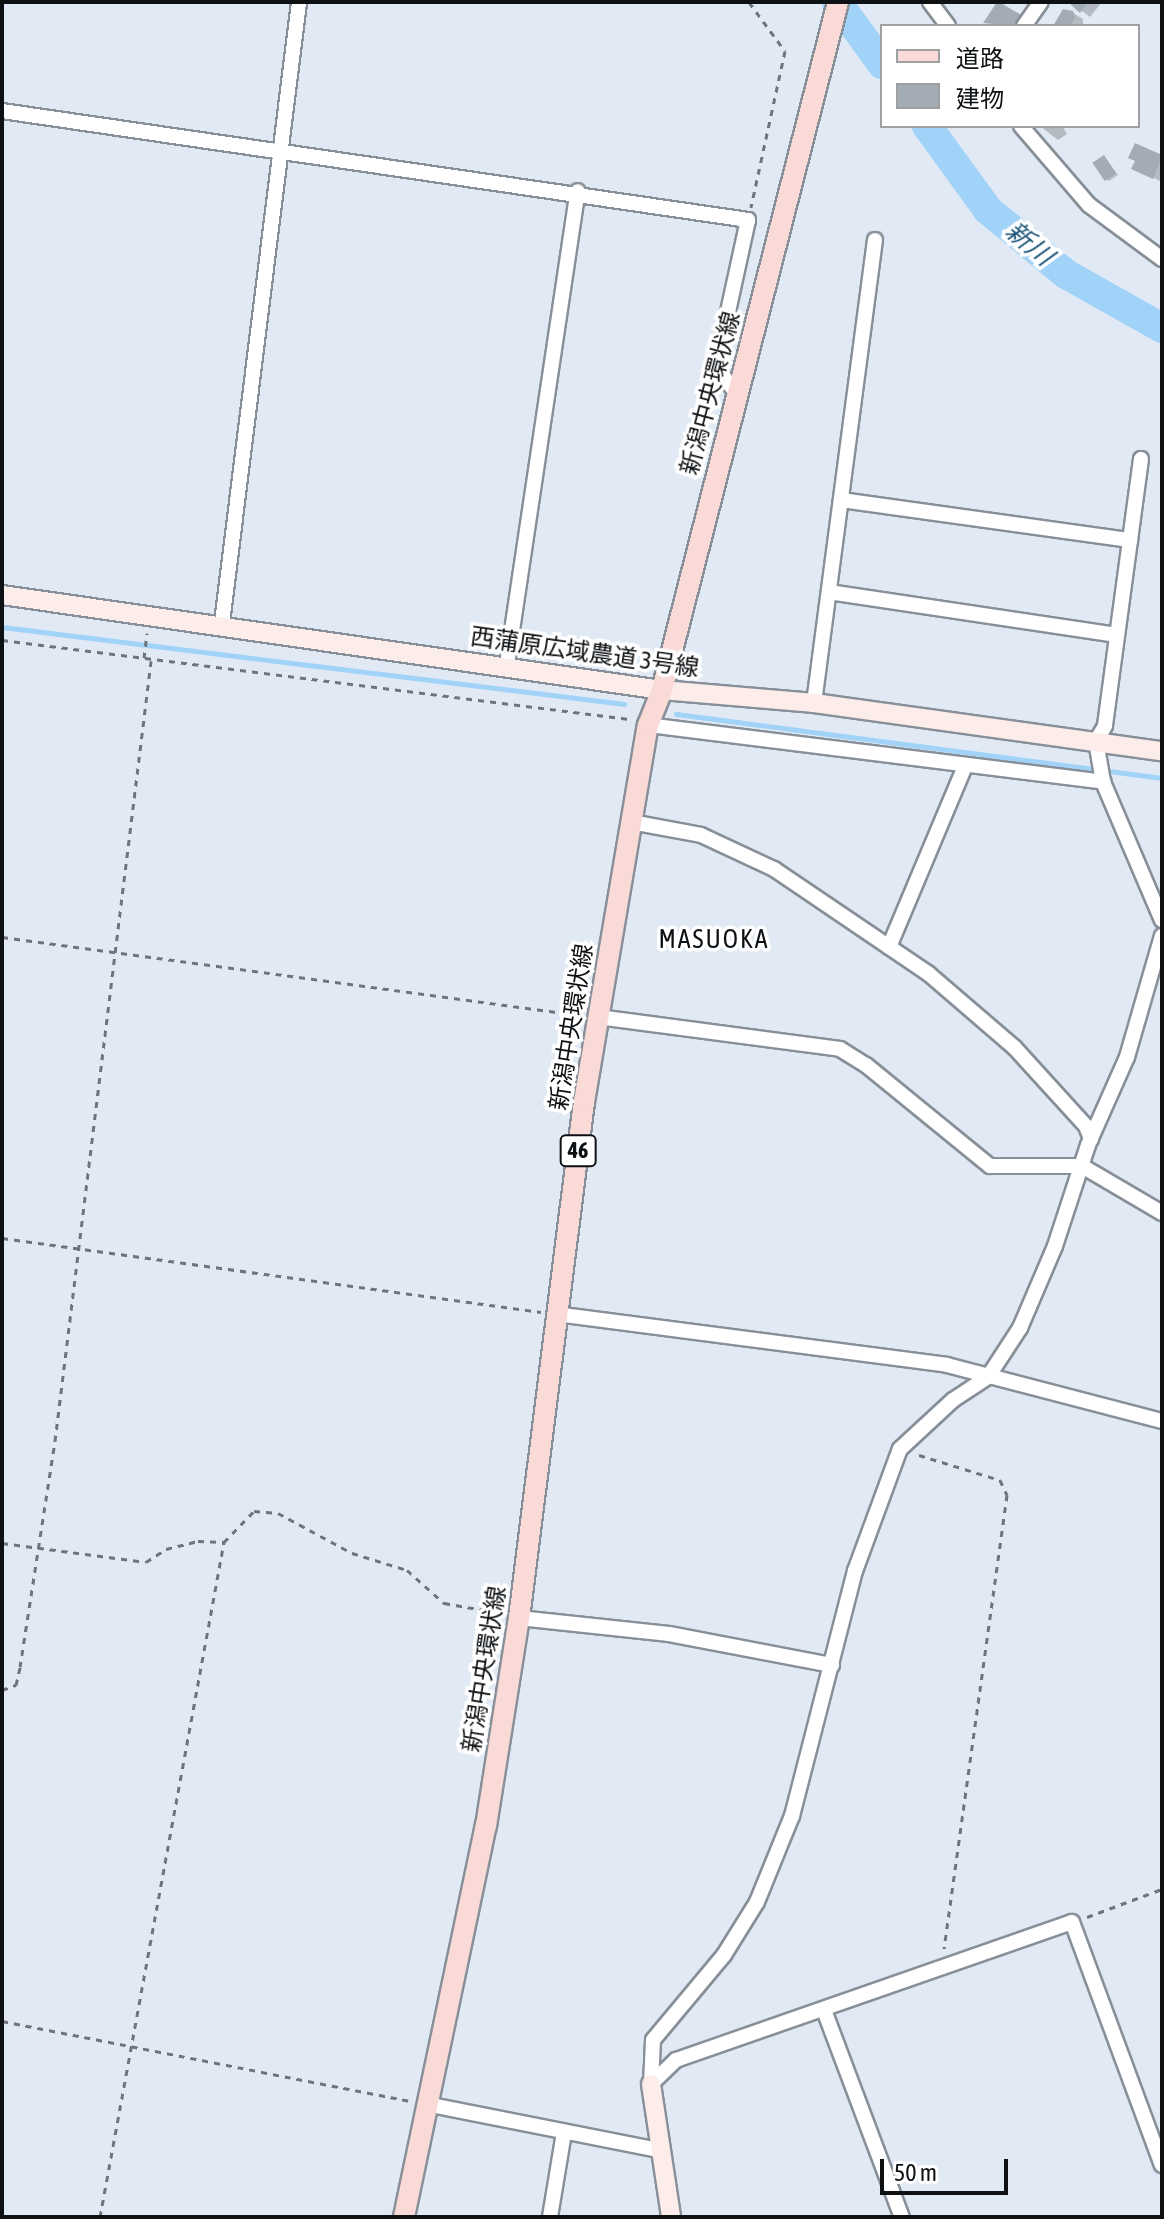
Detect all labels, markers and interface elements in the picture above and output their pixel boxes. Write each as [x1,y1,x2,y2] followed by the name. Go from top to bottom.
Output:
[880,24,1140,128] legend
[956,45,1004,72] text: 道路
[956,85,1004,112] text: 建物
[999,215,1059,273] water label: 新川
[674,308,746,478] street label: 新潟中央環状線
[469,622,701,682] street label: 西蒲原広域農道 3号線
[658,924,770,956] district label: MASUOKA
[544,942,598,1112] street label: 新潟中央環状線
[558,1133,598,1169] road number: 46
[457,1584,511,1754] street label: 新潟中央環状線
[884,2143,1012,2193] scale bar
[894,2159,937,2186] text: 50 m

